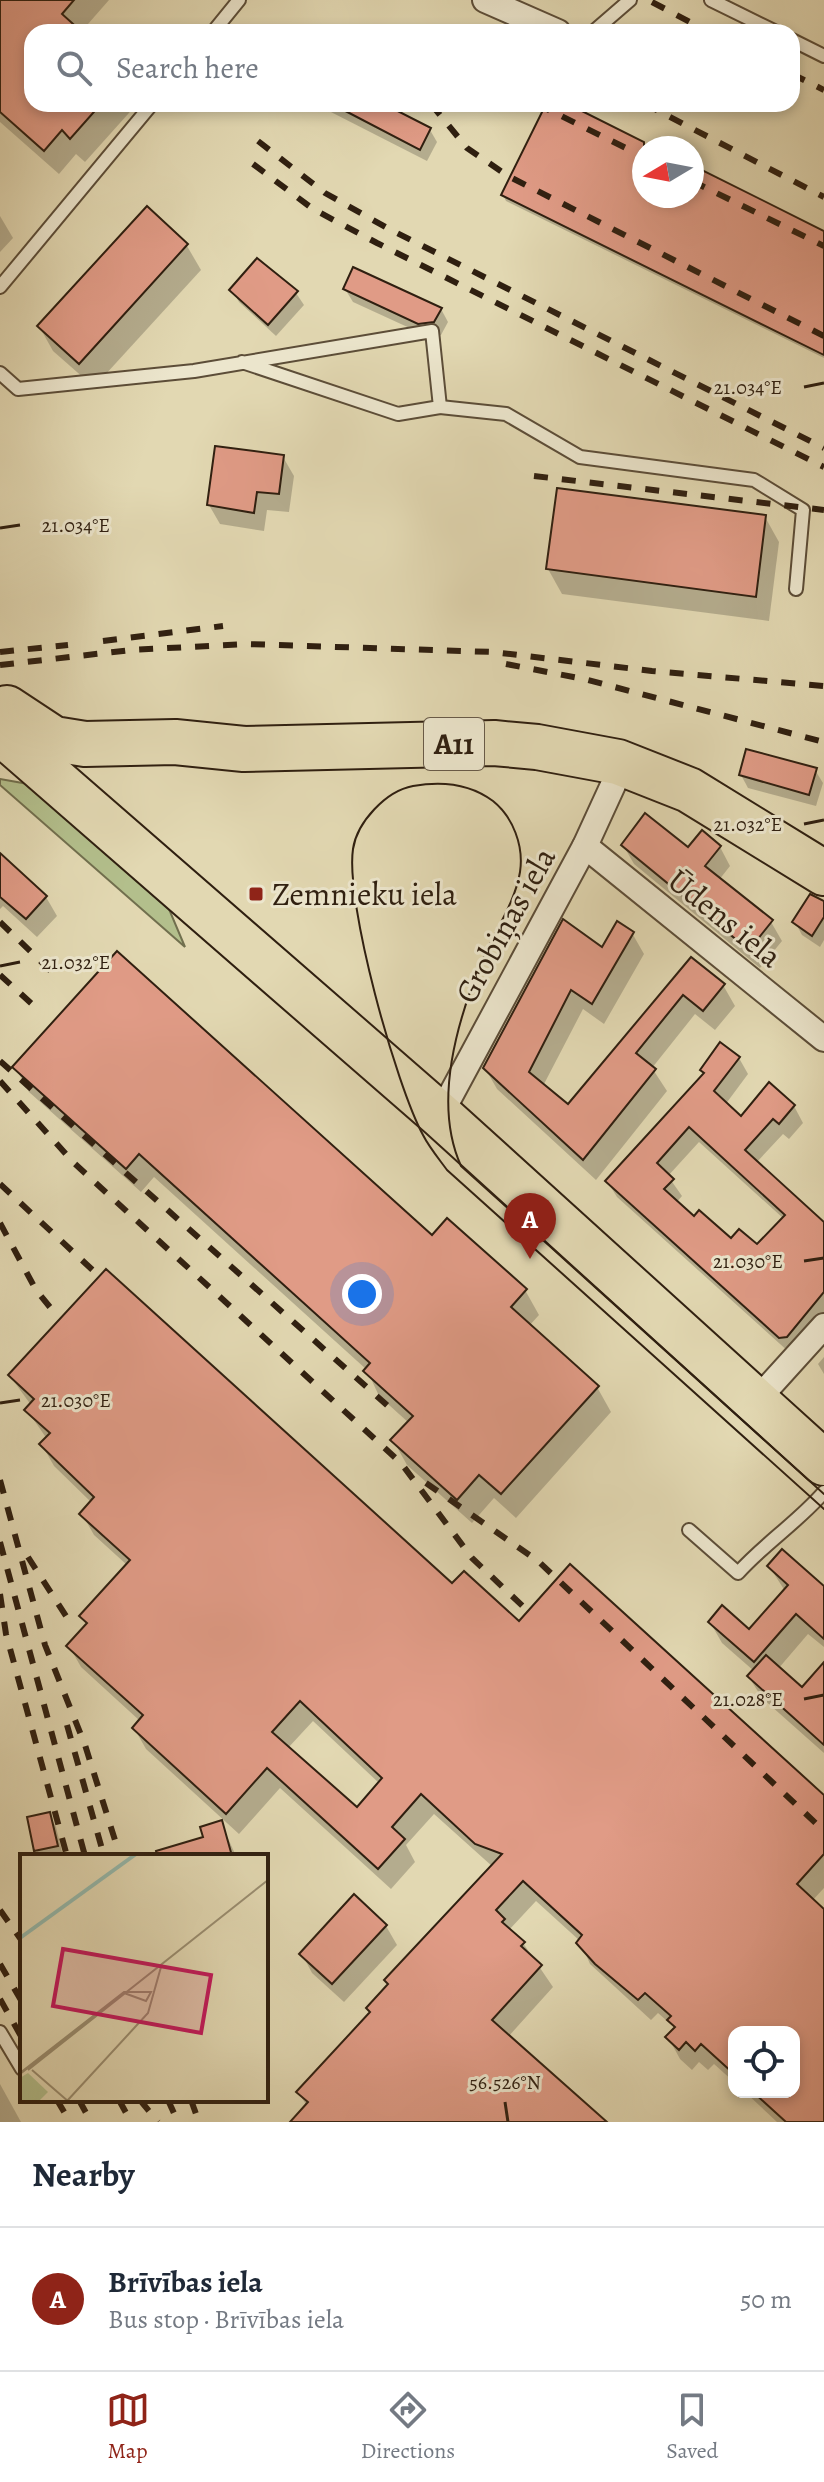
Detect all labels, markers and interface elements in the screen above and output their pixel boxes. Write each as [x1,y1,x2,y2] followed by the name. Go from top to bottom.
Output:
[24,24,800,112] search box
[52,46,96,90] icon: search
[116,48,259,88] text: Search here
[632,136,704,208] north arrow
[714,374,782,401] text: 21.034°E
[42,512,110,539] text: 21.034°E
[424,718,484,770] road number: A11
[714,811,782,838] text: 21.032°E
[444,839,566,1011] street label: Grobiņas iela
[659,858,791,978] street label: Ūdens iela
[272,872,457,916] place label: Zemnieku iela
[247,885,265,903] marker: Zemnieku iela
[42,949,110,976] text: 21.032°E
[504,1193,556,1259] pin: A
[713,1248,783,1275] text: 21.030°E
[342,1274,382,1314] your location
[41,1387,111,1414] text: 21.030°E
[713,1686,783,1713] text: 21.028°E
[20,1854,268,2102] inset map
[728,2026,800,2098] map controls
[728,2026,800,2098] button: locate
[469,2069,541,2096] text: 56.526°N
[32,2151,135,2198] text: Nearby
[108,2262,263,2302] text: Brīvības iela
[50,2282,66,2317] text: A
[740,2282,792,2317] text: 50 m
[108,2302,344,2337] text: Bus stop · Brīvības iela
[106,2388,150,2466] tab: Map
[361,2388,455,2466] tab: Directions
[666,2388,718,2466] tab: Saved

